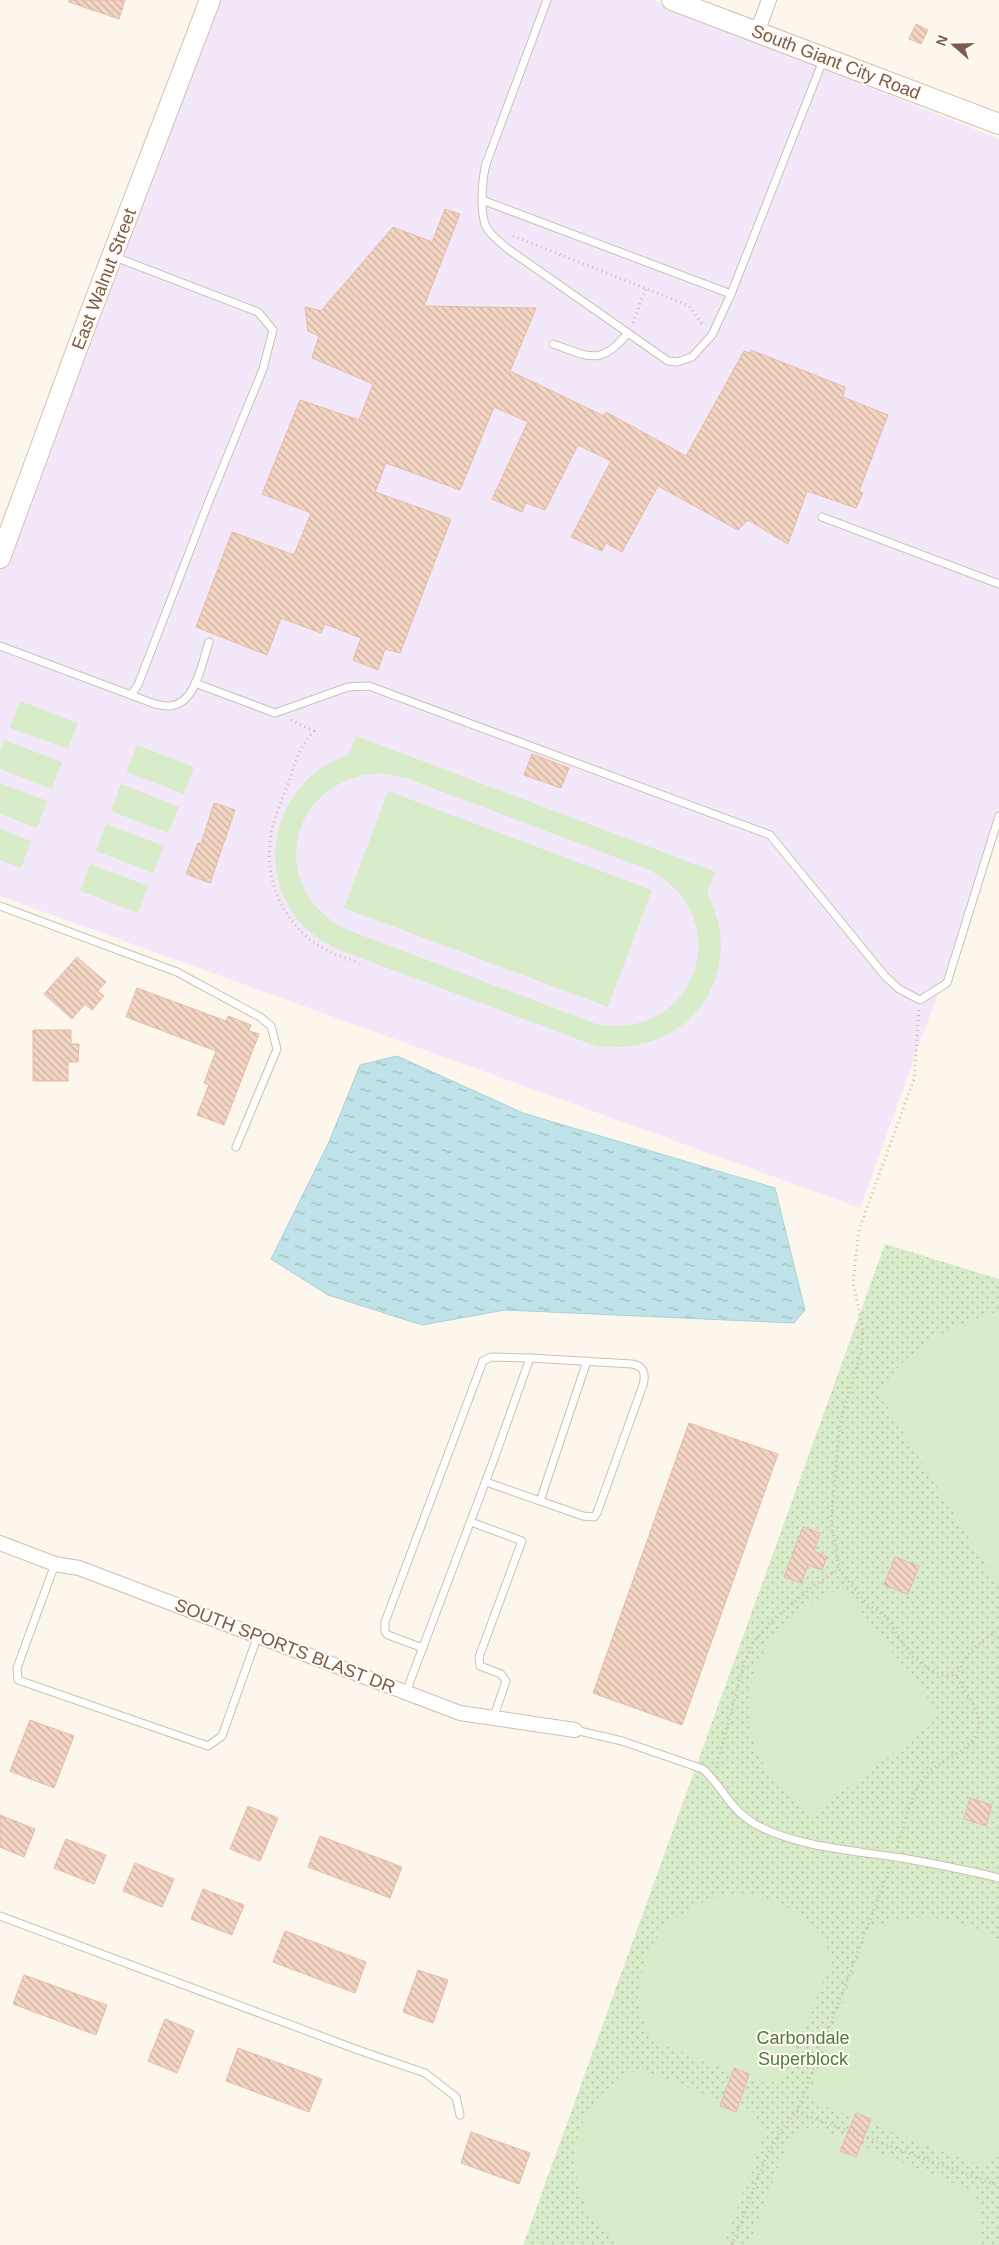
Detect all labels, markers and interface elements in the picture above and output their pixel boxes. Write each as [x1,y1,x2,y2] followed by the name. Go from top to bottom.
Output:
[929,20,979,70] north arrow
[749,21,923,103] street label: South Giant City Road
[933,33,951,48] text: N
[68,206,140,352] street label: East Walnut Street
[172,1595,398,1697] street label: SOUTH SPORTS BLAST DR
[756,2028,850,2069] park label: Carbondale Superblock

